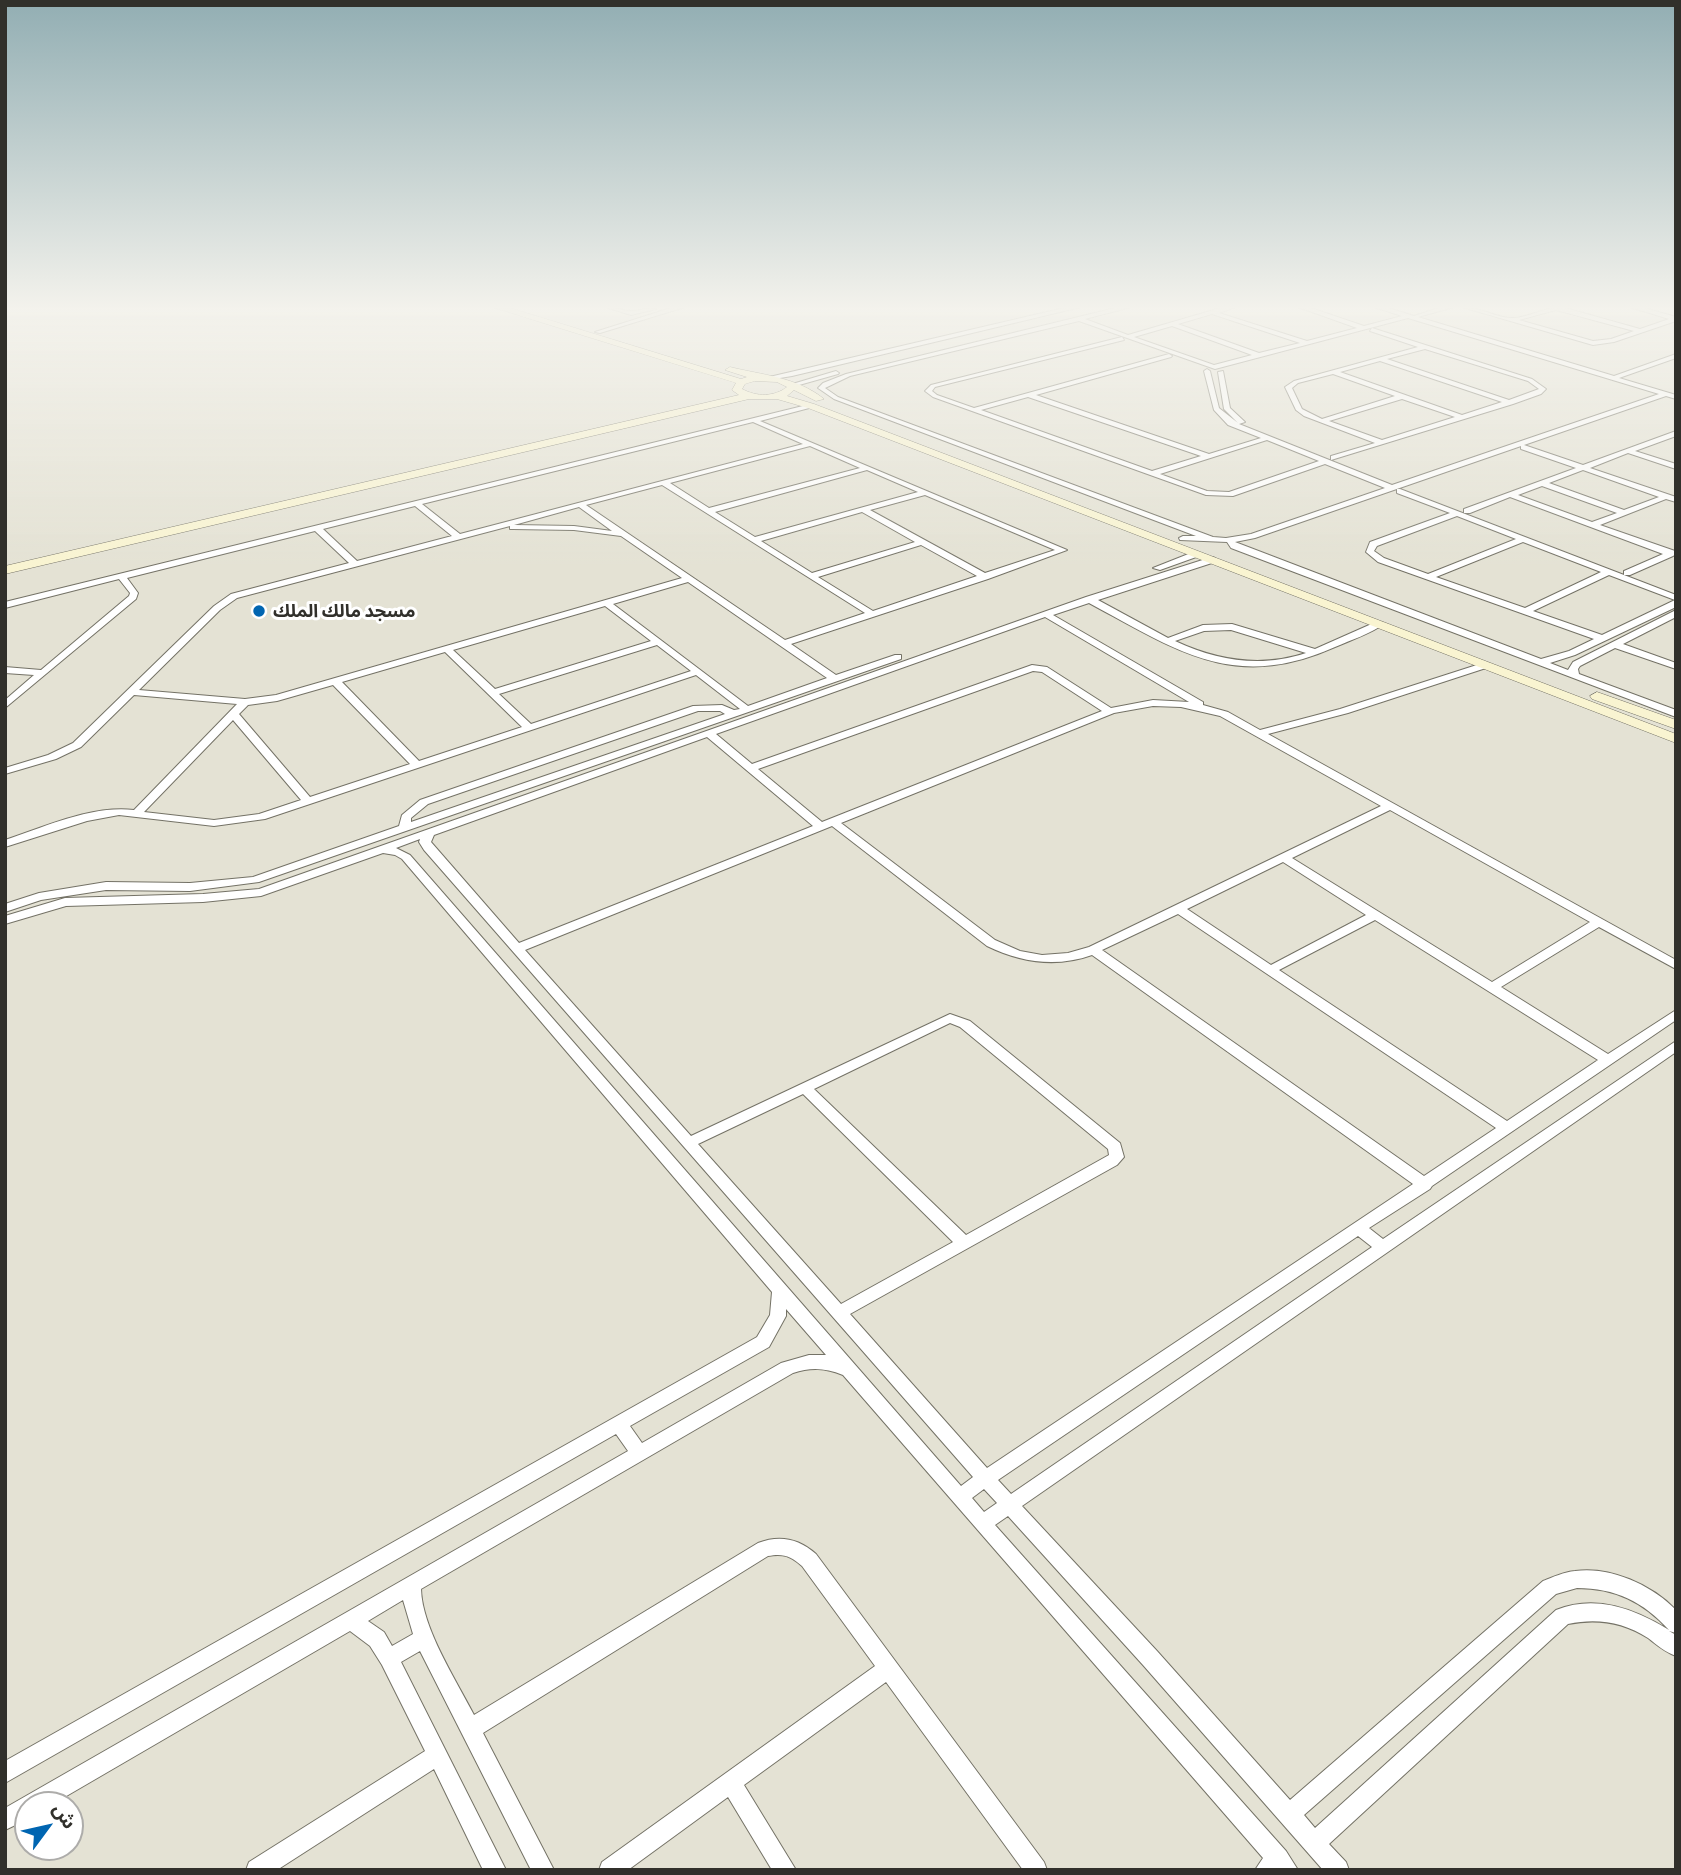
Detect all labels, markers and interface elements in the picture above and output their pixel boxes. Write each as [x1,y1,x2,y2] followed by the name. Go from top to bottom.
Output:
[273,600,415,622] place label: مسجد مالك الملك
[251,603,267,619] marker: مسجد مالك الملك
[14,1791,84,1861] north arrow
[49,1798,82,1833] text: ش

